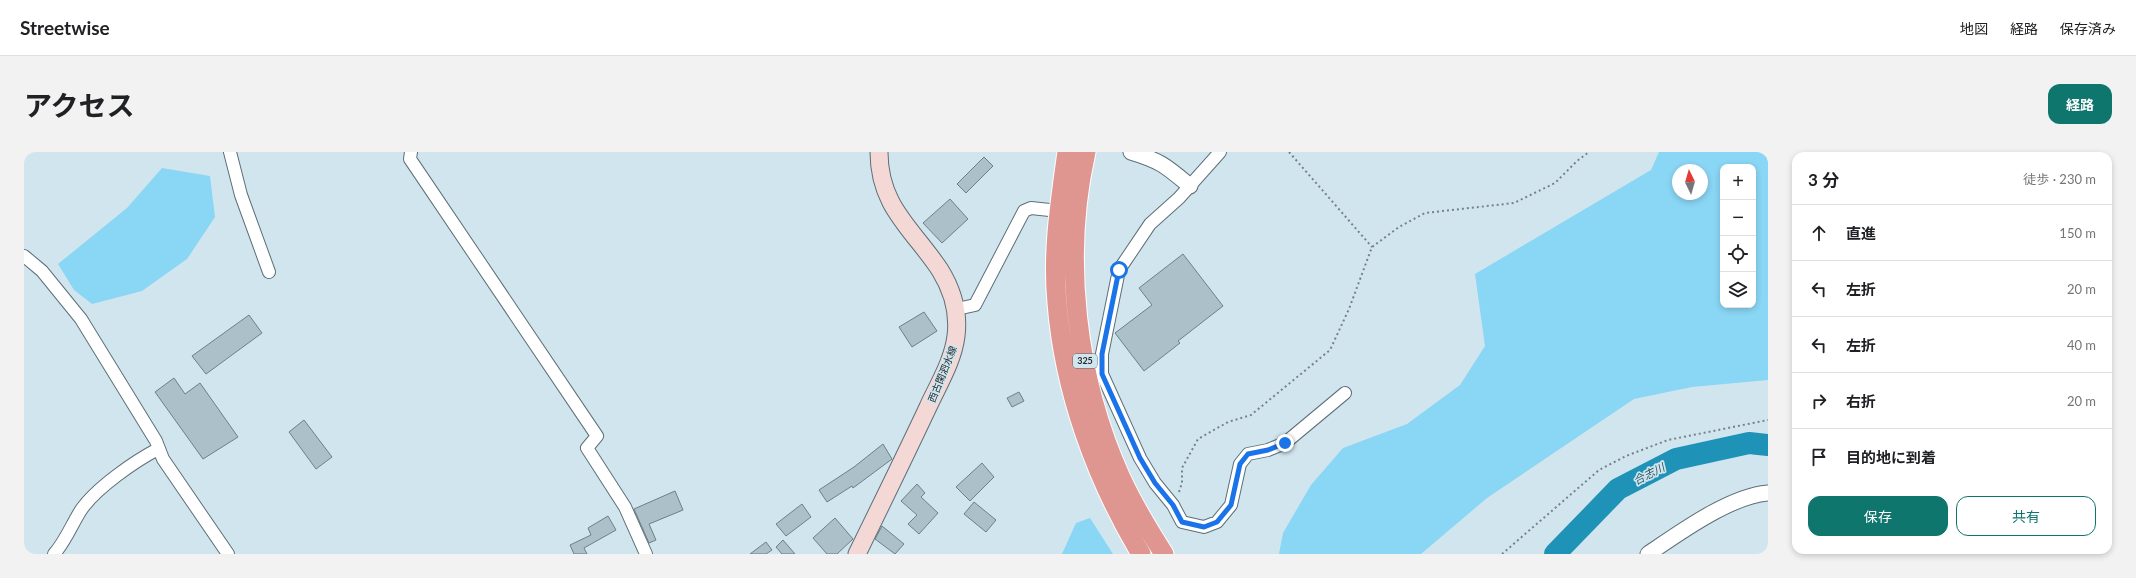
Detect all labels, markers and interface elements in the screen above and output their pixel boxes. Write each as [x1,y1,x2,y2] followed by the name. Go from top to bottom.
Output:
[20,16,110,39] text: Streetwise
[1960,20,1988,37] text: 地図
[2010,20,2038,37] text: 経路
[2060,20,2116,37] text: 保存済み
[2048,84,2112,124] button: 経路
[24,88,135,122] text: アクセス
[1672,164,1708,200] north arrow
[1720,164,1756,308] map controls
[1720,164,1756,200] button: +
[1808,169,1839,190] text: 3 分
[2023,171,2096,187] text: 徒歩 · 230 m
[1720,200,1756,236] button: −
[1808,222,1830,244] icon: ahead
[1846,224,1876,242] text: 直進
[2059,225,2096,241] text: 150 m
[1720,236,1756,272] button: locate
[1110,261,1128,279] route start
[1720,272,1756,308] button: layers
[1808,278,1830,300] icon: left
[1846,280,1876,298] text: 左折
[2067,281,2096,297] text: 20 m
[1808,334,1830,356] icon: left
[1846,336,1876,354] text: 左折
[2067,337,2096,353] text: 40 m
[925,344,959,404] street label: 西古閑泗水線
[1073,354,1097,368] road number: 325
[1808,390,1830,412] icon: right
[1846,392,1876,410] text: 右折
[2067,393,2096,409] text: 20 m
[1276,434,1294,452] route end
[1808,446,1830,468] icon: arrive
[1846,448,1936,466] text: 目的地に到着
[1631,460,1667,487] water label: 合志川
[1808,496,1948,536] button: 保存
[1956,496,2096,536] button: 共有

